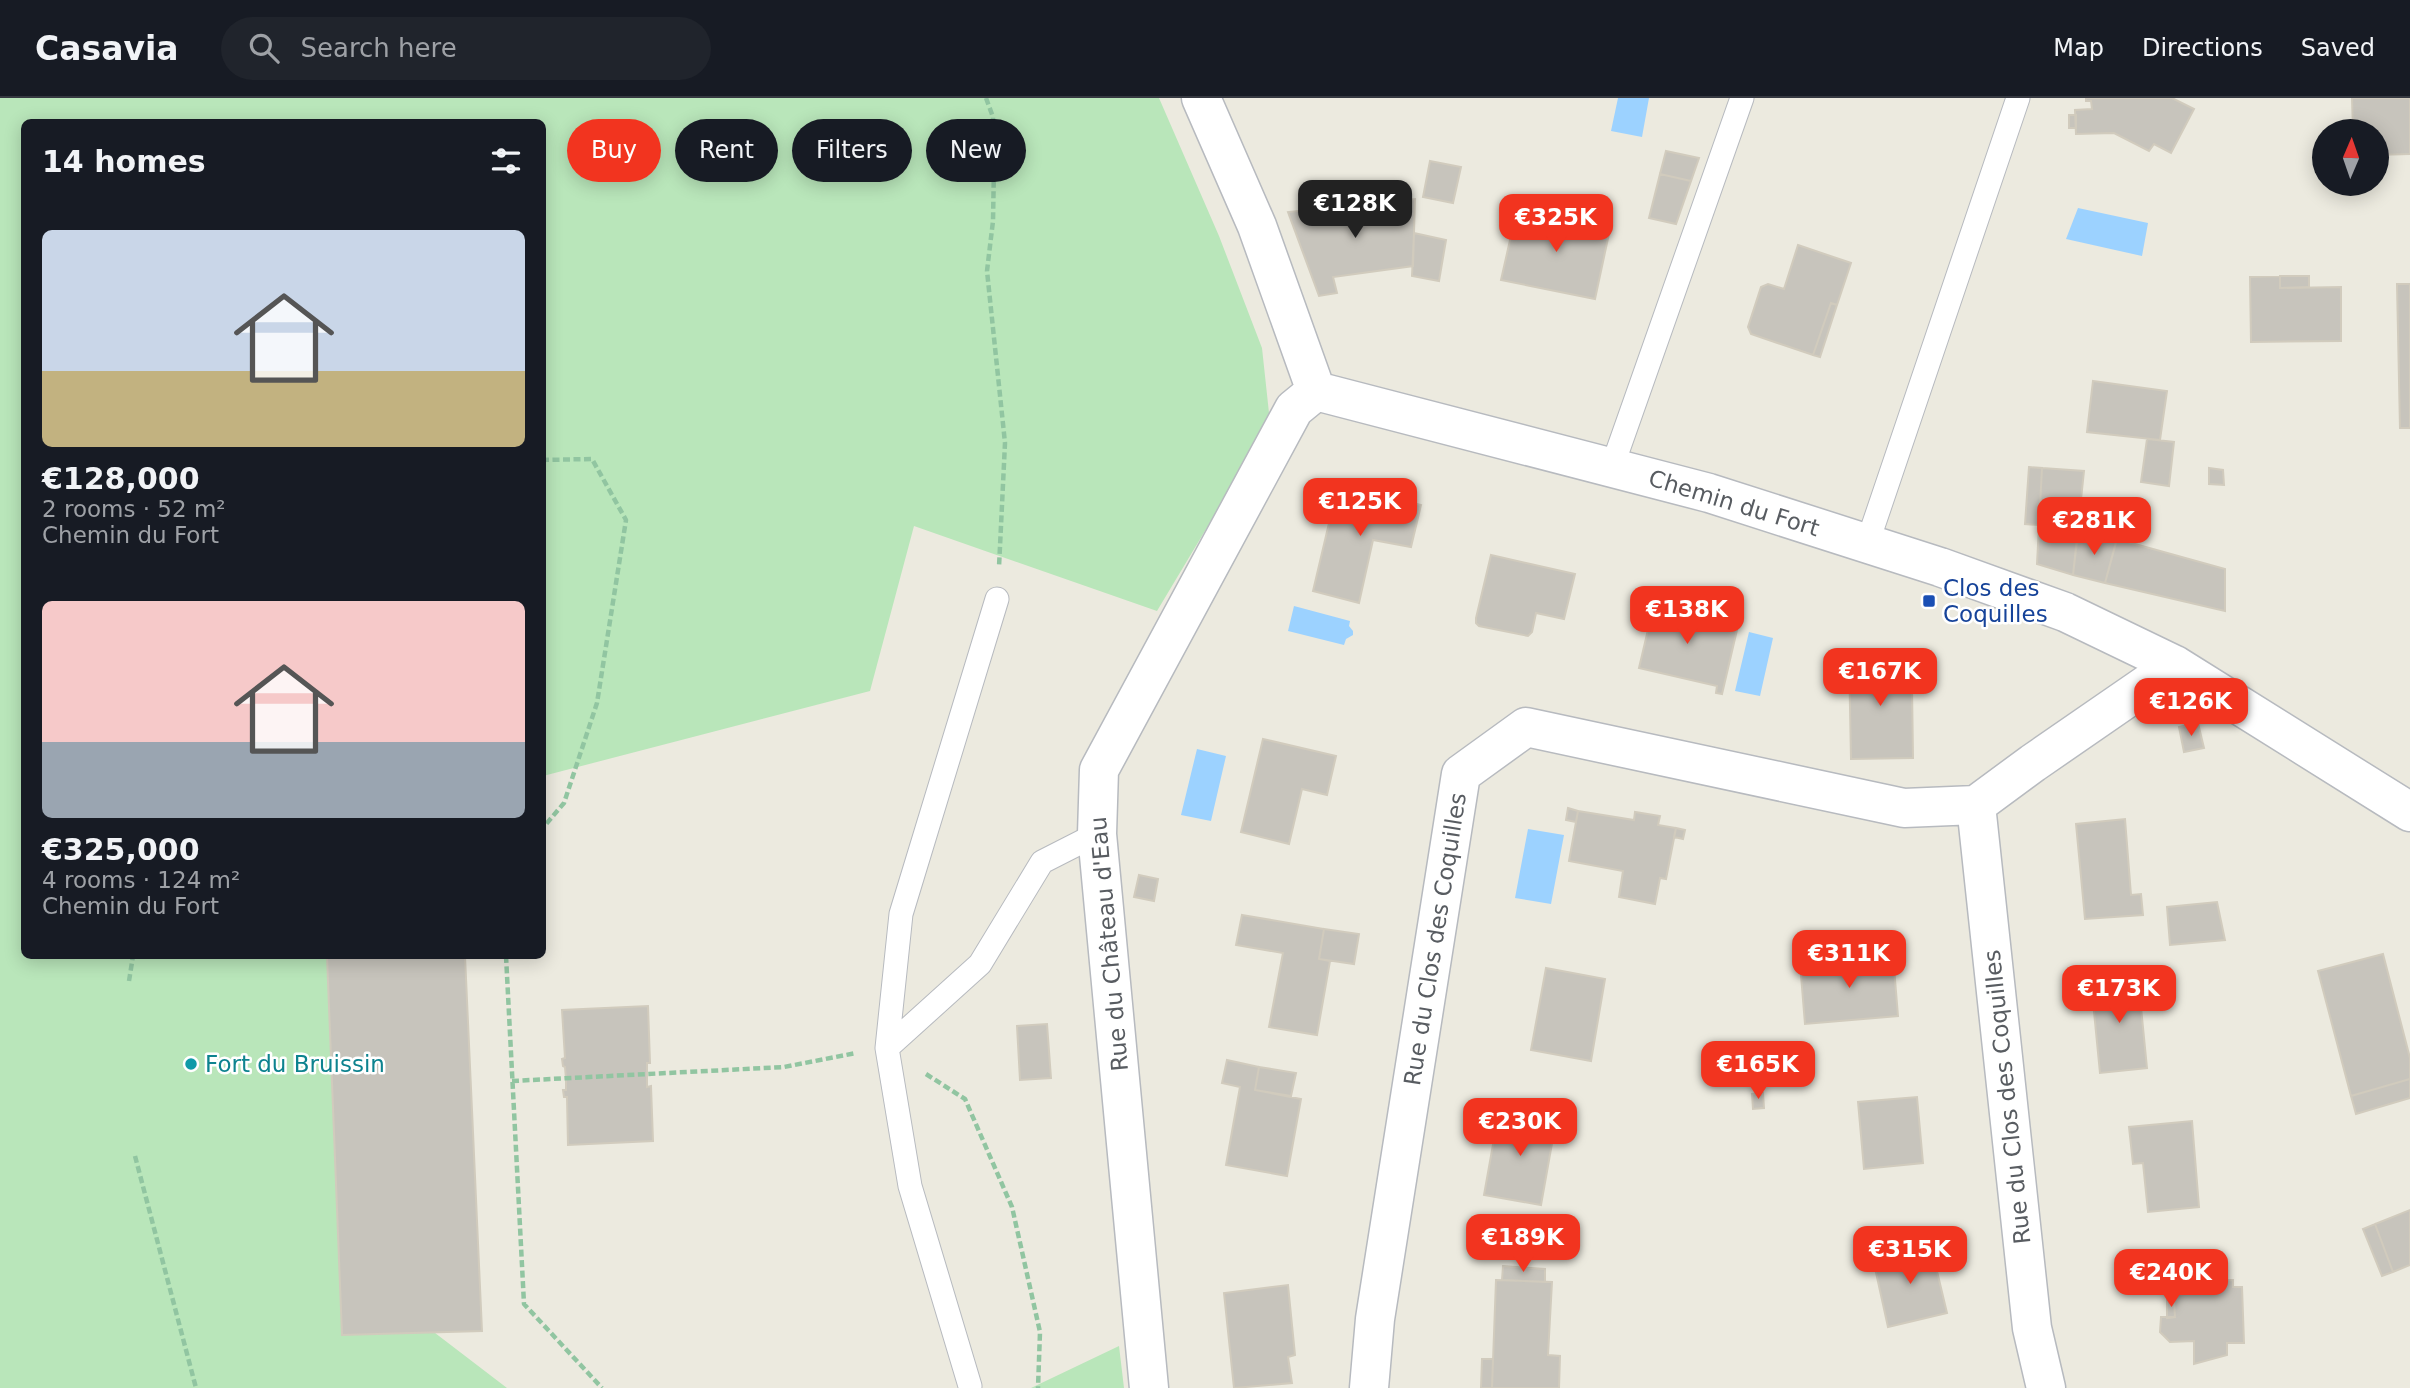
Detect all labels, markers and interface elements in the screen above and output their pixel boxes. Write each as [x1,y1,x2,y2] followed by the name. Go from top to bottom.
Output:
[221,17,711,80] search box
[35,29,179,68] text: Casavia
[245,29,283,67] icon: search
[301,33,457,63] text: Search here
[2053,34,2104,62] text: Map
[2142,34,2263,62] text: Directions
[2301,34,2375,62] text: Saved
[567,119,661,182] chip: Buy
[675,119,778,182] chip: Rent
[792,119,912,182] chip: Filters
[926,119,1026,182] chip: New
[2312,119,2389,196] north arrow
[2312,119,2389,196] map controls
[487,142,525,180] icon: filters
[42,144,206,179] text: 14 homes
[1306,180,1404,240] pin: €128K
[1314,190,1396,216] text: €128K
[1507,194,1605,254] pin: €325K
[1515,204,1597,230] text: €325K
[221,275,347,401] icon: home
[42,461,200,496] text: €128,000
[1646,465,1822,541] street label: Chemin du Fort
[1311,478,1409,538] pin: €125K
[1319,488,1401,514] text: €125K
[42,496,226,522] text: 2 rooms · 52 m²
[2045,498,2143,557] pin: €281K
[2053,507,2135,533] text: €281K
[42,522,219,548] text: Chemin du Fort
[1943,575,2048,627] place label: Clos des Coquilles
[1638,587,1736,646] pin: €138K
[1921,593,1937,609] marker: Clos des Coquilles
[1646,596,1728,622] text: €138K
[221,646,347,772] icon: home
[1831,648,1929,708] pin: €167K
[1839,658,1921,684] text: €167K
[2142,678,2240,738] pin: €126K
[2150,688,2232,714] text: €126K
[1399,791,1471,1087] street label: Rue du Clos des Coquilles
[1085,816,1133,1072] street label: Rue du Château d'Eau
[42,832,200,867] text: €325,000
[42,867,240,893] text: 4 rooms · 124 m²
[42,893,219,919] text: Chemin du Fort
[1800,930,1898,990] pin: €311K
[1808,940,1890,966] text: €311K
[1979,948,2035,1246] street label: Rue du Clos des Coquilles
[2070,965,2168,1025] pin: €173K
[2078,975,2160,1001] text: €173K
[1709,1042,1807,1101] pin: €165K
[205,1051,385,1077] place label: Fort du Bruissin
[1717,1051,1799,1077] text: €165K
[183,1056,199,1072] marker: Fort du Bruissin
[1471,1098,1569,1158] pin: €230K
[1479,1108,1561,1134] text: €230K
[1474,1214,1572,1274] pin: €189K
[1482,1224,1564,1250] text: €189K
[1861,1226,1959,1286] pin: €315K
[1869,1236,1951,1262] text: €315K
[2122,1250,2220,1309] pin: €240K
[2130,1259,2212,1285] text: €240K

